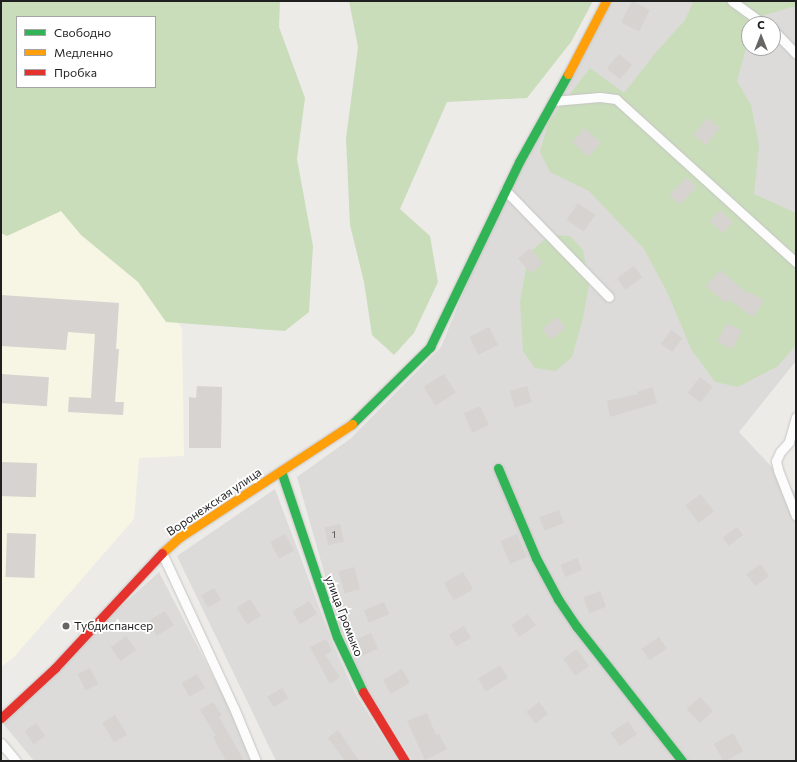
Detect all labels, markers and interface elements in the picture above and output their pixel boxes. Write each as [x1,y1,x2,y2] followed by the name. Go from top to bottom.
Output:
[16,16,156,88] legend
[741,16,781,56] north arrow
[757,18,765,31] text: С
[54,25,111,39] text: Свободно
[54,45,113,59] text: Медленно
[54,65,97,79] text: Пробка
[164,465,264,539] street label: Воронежская улица
[332,529,336,541] house number: 1
[322,573,366,659] street label: улица Громыко
[74,619,153,633] place label: Тубдиспансер
[61,621,71,631] marker: Тубдиспансер

